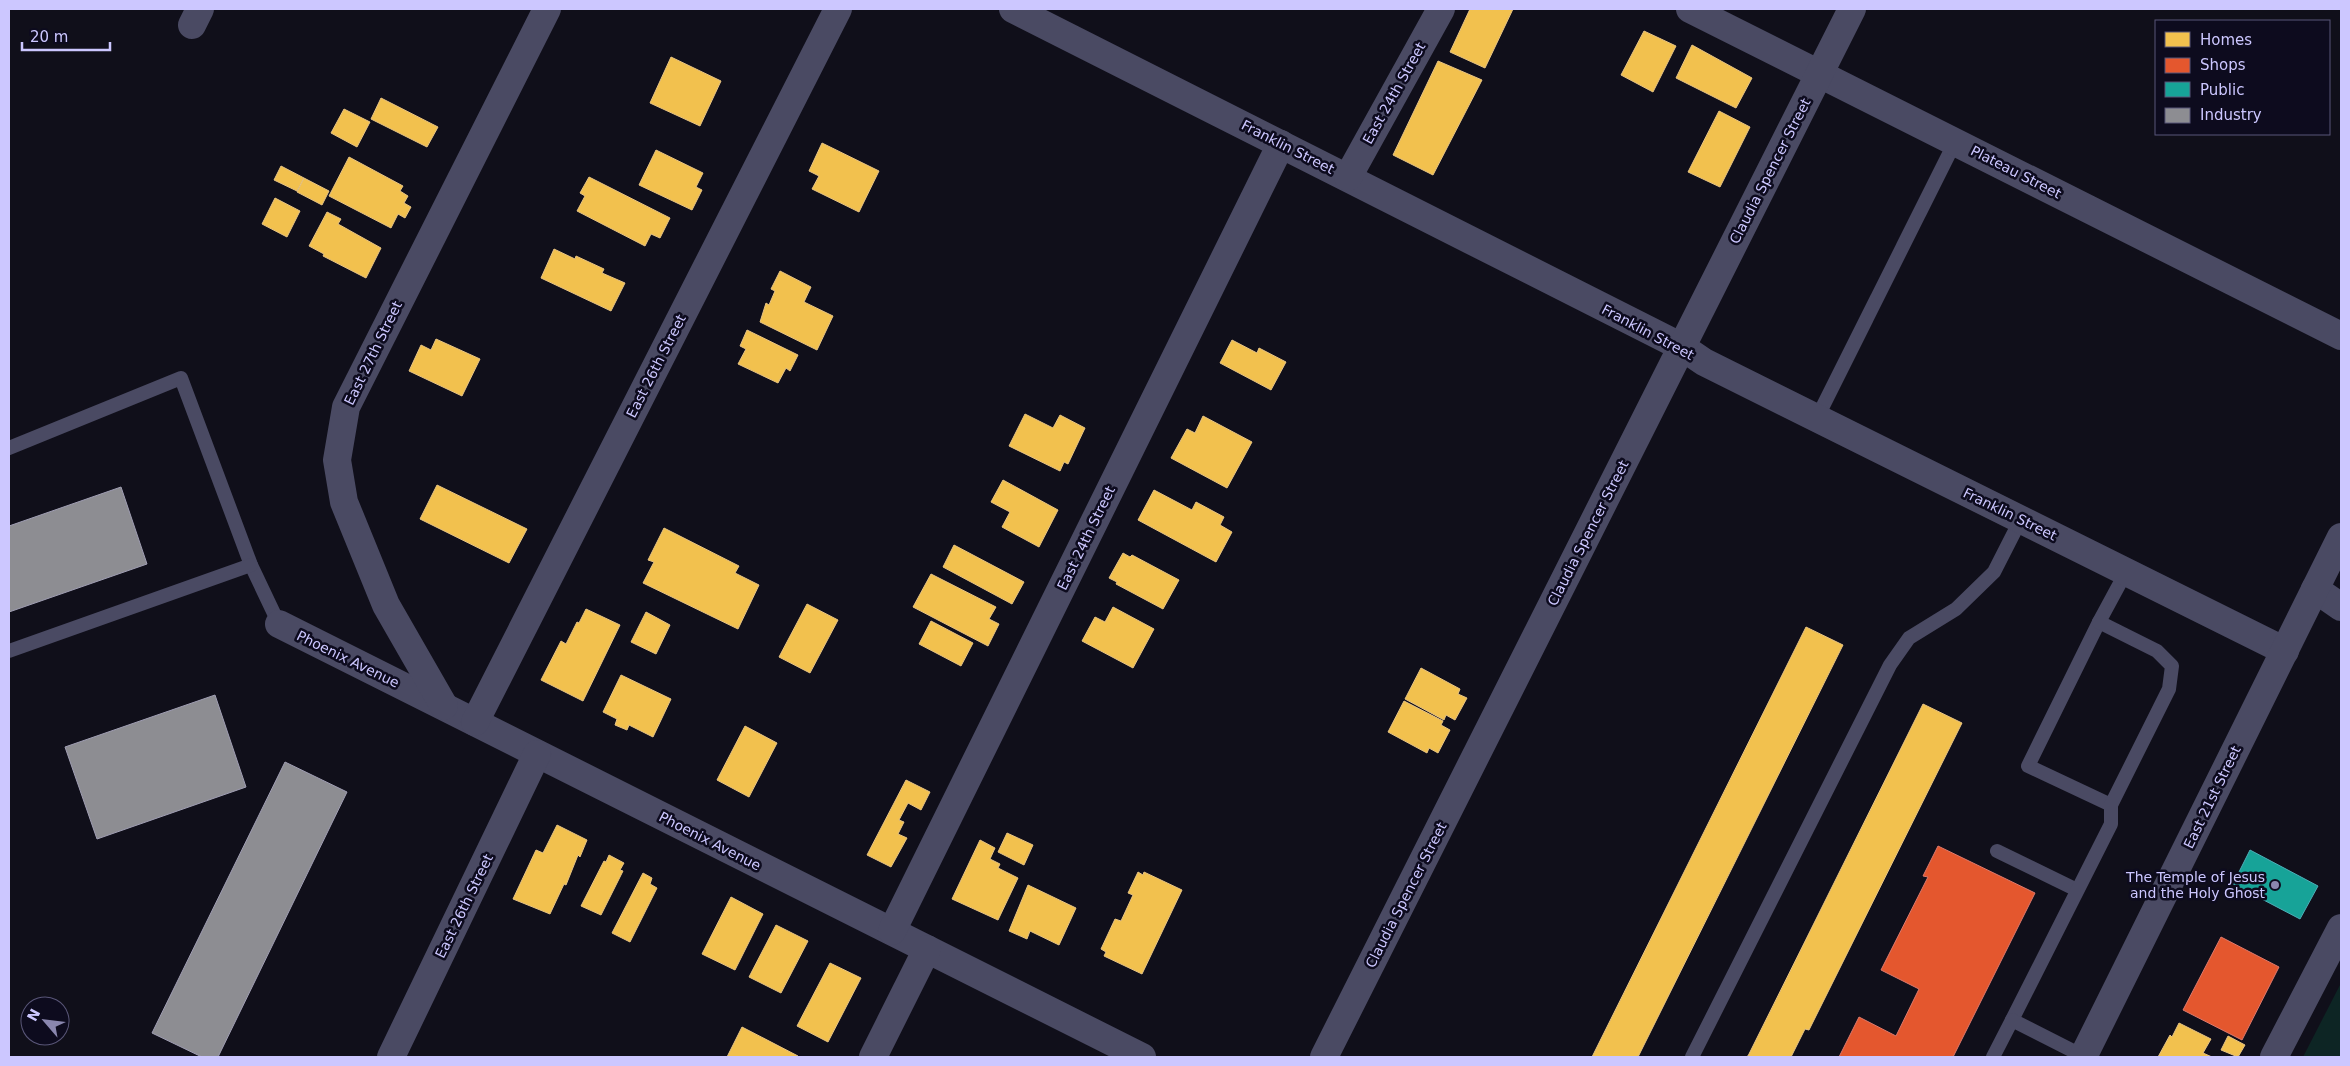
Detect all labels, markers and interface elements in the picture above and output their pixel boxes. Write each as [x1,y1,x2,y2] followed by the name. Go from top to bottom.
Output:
[22,20,110,52] scale bar
[2155,20,2330,135] legend
[30,28,68,46] text: 20 m
[2200,31,2252,49] text: Homes
[1359,39,1429,147] street label: East 24th Street
[2200,56,2246,74] text: Shops
[2200,81,2244,99] text: Public
[1726,95,1814,246] street label: Claudia Spencer Street
[2200,106,2262,124] text: Industry
[1239,117,1338,178] street label: Franklin Street
[1968,142,2064,202] street label: Plateau Street
[341,298,405,408] street label: East 27th Street
[1599,301,1697,363] street label: Franklin Street
[623,311,689,420] street label: East 26th Street
[1544,457,1632,608] street label: Claudia Spencer Street
[1054,483,1118,593] street label: East 24th Street
[1961,484,2060,544] street label: Franklin Street
[294,627,402,691] street label: Phoenix Avenue
[2180,743,2244,851] street label: East 21st Street
[656,808,764,874] street label: Phoenix Avenue
[1362,819,1450,970] street label: Claudia Spencer Street
[432,851,496,961] street label: East 26th Street
[2125,869,2265,901] place label: The Temple of Jesus and the Holy Ghost
[2269,879,2281,891] marker: The Temple of Jesus and the Holy Ghost
[20,996,70,1046] north arrow
[24,1006,43,1024] text: N

